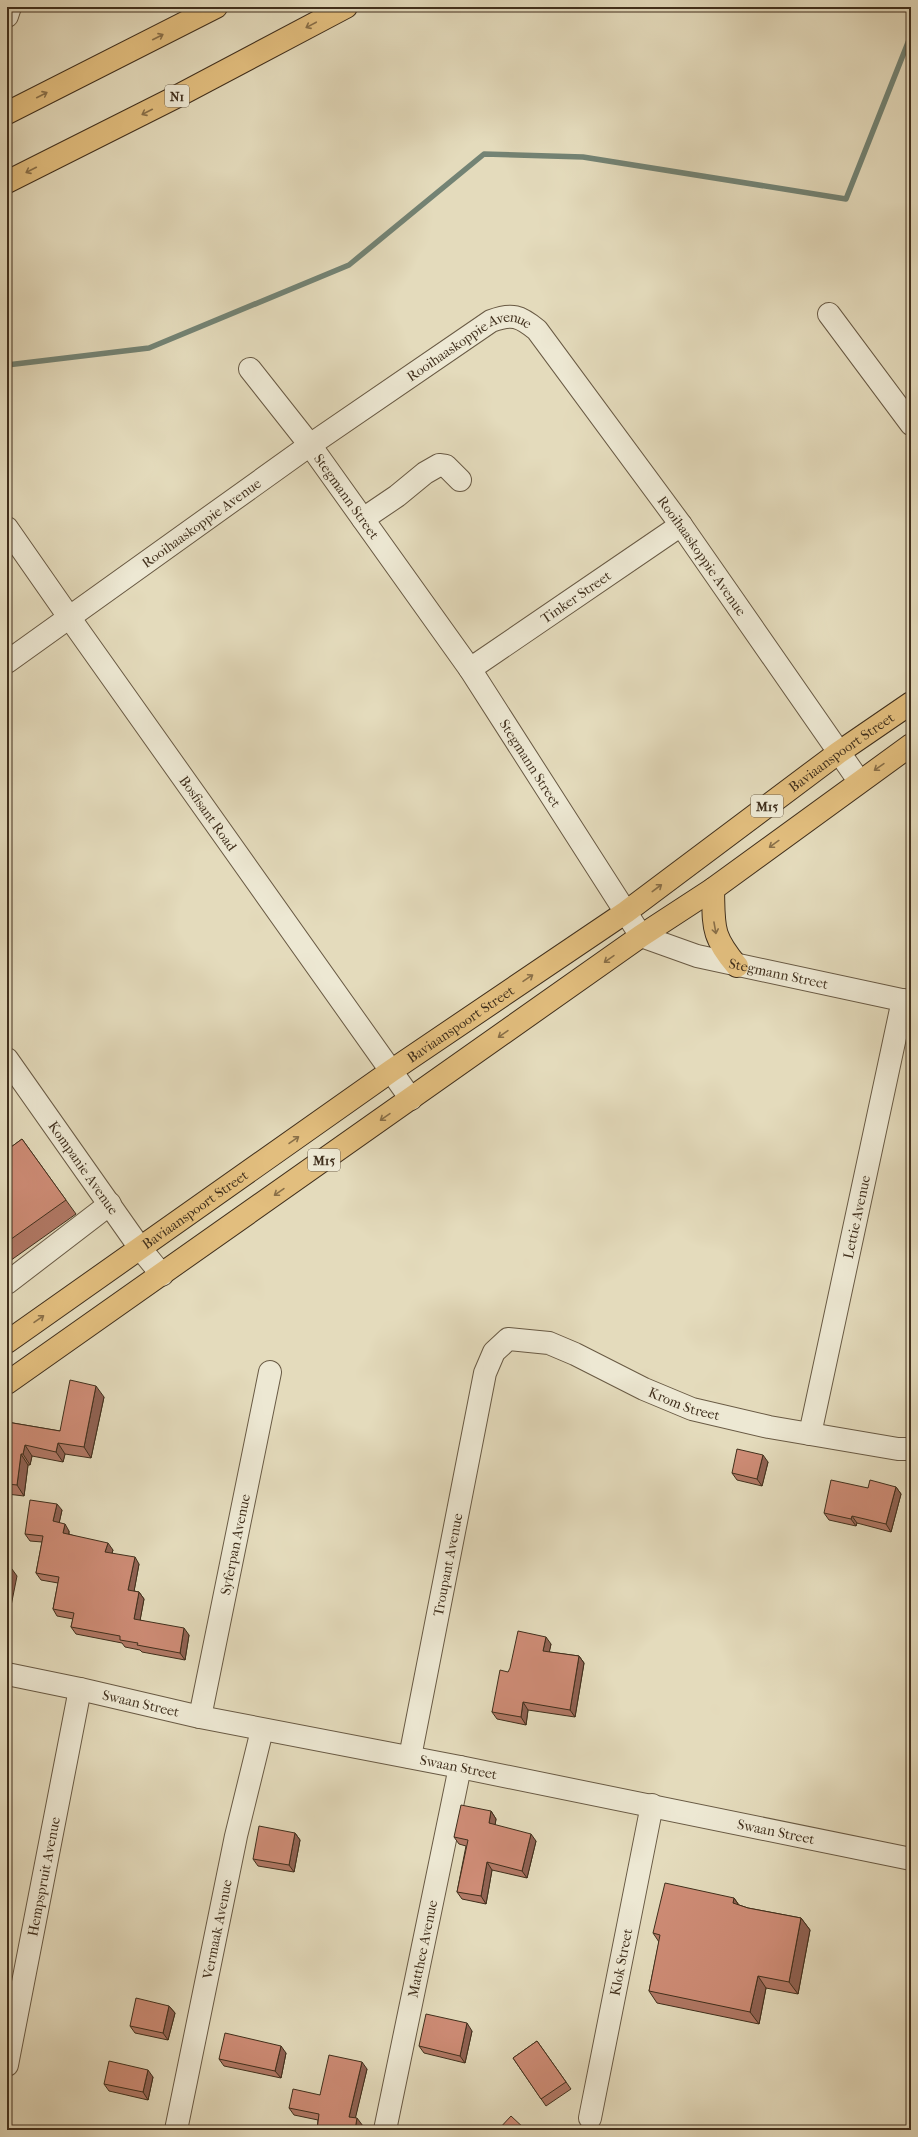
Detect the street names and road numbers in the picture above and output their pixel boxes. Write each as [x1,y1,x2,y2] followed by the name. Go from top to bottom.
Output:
[165,85,189,107] road number: N1
[404,308,535,385] street label: Rooihaaskoppie Avenue
[310,451,383,543] street label: Stegmann Street
[139,475,265,572] street label: Rooihaaskoppie Avenue
[653,493,750,619] street label: Rooihaaskoppie Avenue
[538,567,614,627] street label: Tinker Street
[786,709,898,796] street label: Baviaanspoort Street
[496,716,564,811] street label: Stegmann Street
[175,773,240,855] street label: Bosfisant Road
[751,795,783,817] road number: M15
[727,955,830,993] street label: Stegmann Street
[404,982,518,1067] street label: Baviaanspoort Street
[45,1118,122,1218] street label: Kompanie Avenue
[308,1149,340,1171] road number: M15
[139,1167,251,1253] street label: Baviaanspoort Street
[840,1174,874,1260] street label: Lettie Avenue
[646,1384,721,1424] street label: Krom Street
[217,1493,254,1597] street label: Syferpan Avenue
[430,1512,466,1618] street label: Troupant Avenue
[101,1687,181,1721] street label: Swaan Street
[418,1751,499,1783] street label: Swaan Street
[24,1816,64,1938] street label: Hempspruit Avenue
[736,1816,816,1848] street label: Swaan Street
[199,1878,236,1982] street label: Vermaak Avenue
[405,1899,441,1999] street label: Matthee Avenue
[606,1927,636,1997] street label: Klok Street

